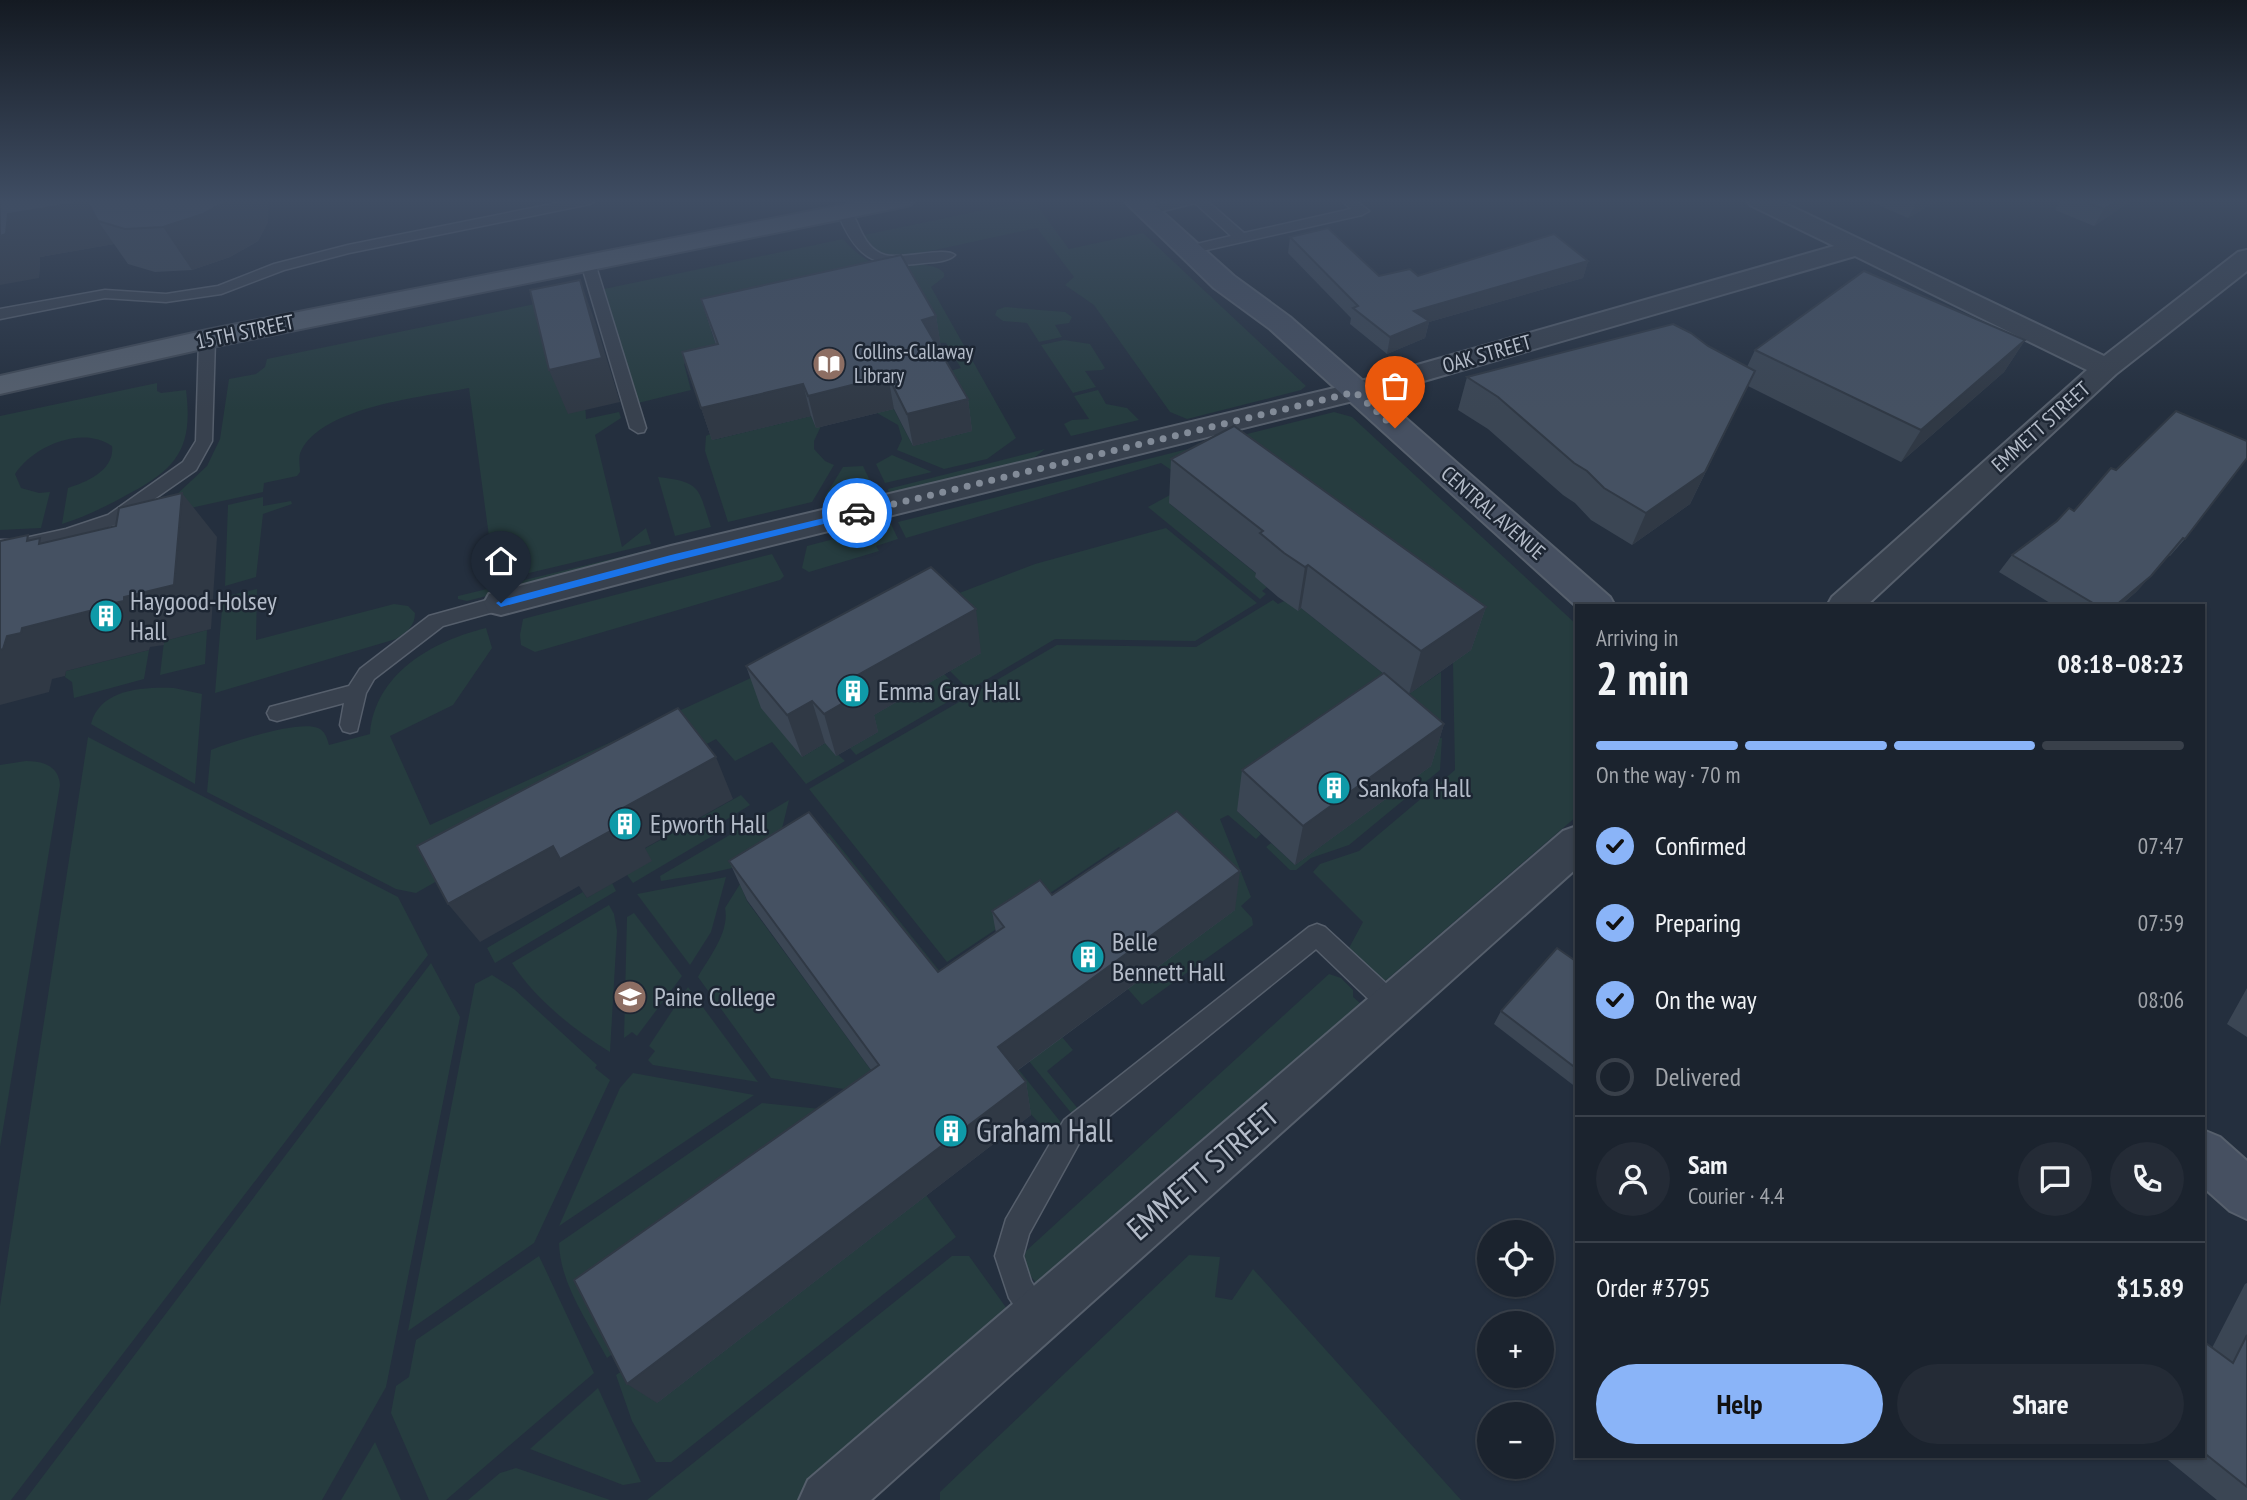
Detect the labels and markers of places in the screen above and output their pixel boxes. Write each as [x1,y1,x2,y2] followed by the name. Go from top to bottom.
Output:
[854,338,974,389] place label: Collins-Callaway Library
[810,345,848,383] library icon: Collins-Callaway Library
[1365,356,1425,428] pin
[471,531,531,603] pin
[130,584,277,647] place label: Haygood-Holsey Hall
[87,597,125,635] building icon: Haygood-Holsey Hall
[834,672,872,710] building icon: Emma Gray Hall
[878,674,1020,707] place label: Emma Gray Hall
[1315,769,1353,807] building icon: Sankofa Hall
[1358,771,1471,804] place label: Sankofa Hall
[606,805,644,843] building icon: Epworth Hall
[650,807,767,840] place label: Epworth Hall
[1112,925,1225,988] place label: Belle Bennett Hall
[1069,938,1107,976] building icon: Belle Bennett Hall
[611,978,649,1016] school or university icon: Paine College
[654,980,776,1013] place label: Paine College
[976,1109,1113,1151] place label: Graham Hall
[932,1112,970,1150] building icon: Graham Hall

